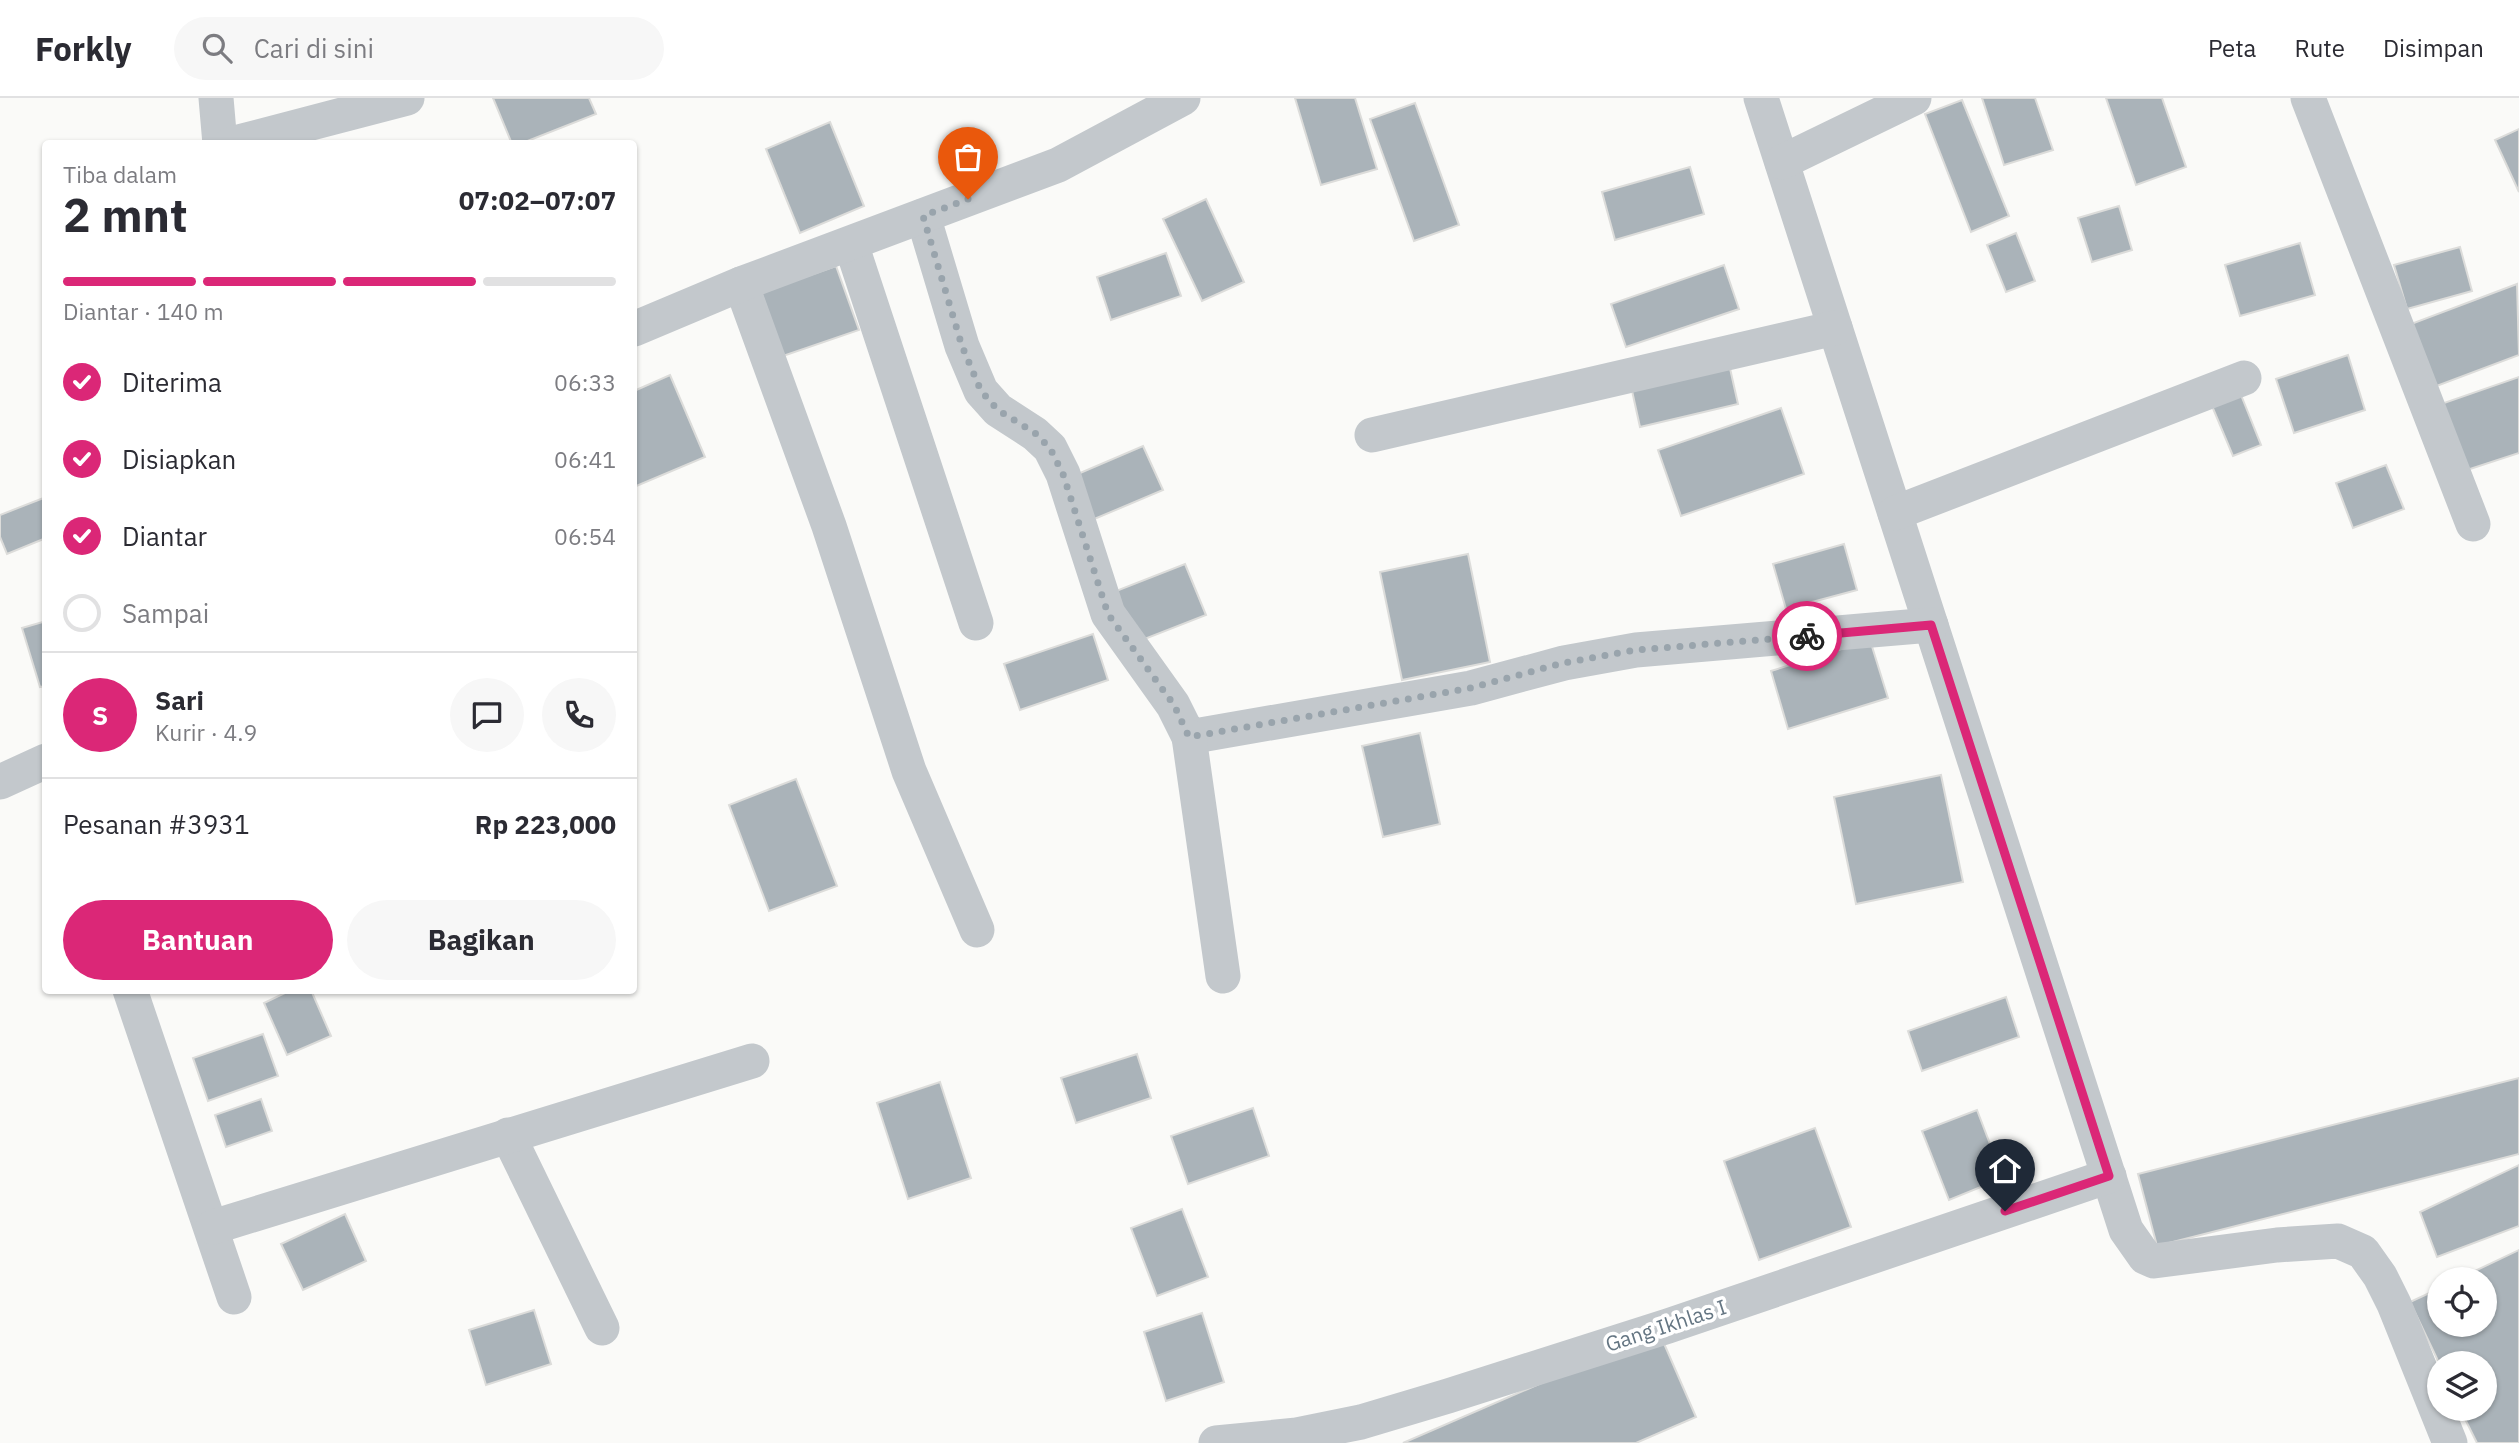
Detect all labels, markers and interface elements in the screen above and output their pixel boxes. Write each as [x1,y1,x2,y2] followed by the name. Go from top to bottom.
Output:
[174,17,664,80] search box
[35,27,132,70] text: Forkly
[198,29,236,67] icon: search
[254,31,374,65] text: Cari di sini
[2208,32,2256,64] text: Peta
[2294,32,2345,64] text: Rute
[2383,32,2484,64] text: Disimpan
[938,127,998,199] pin
[949,138,987,176] icon: bag
[63,159,177,189] text: Tiba dalam
[459,183,616,217] text: 07:02–07:07
[63,185,188,245] text: 2 mnt
[63,296,224,326] text: Diantar · 140 m
[63,363,101,401] icon: check
[122,365,222,399] text: Diterima
[554,367,616,397] text: 06:33
[63,440,101,478] icon: check
[122,442,236,476] text: Disiapkan
[554,444,616,474] text: 06:41
[63,517,101,555] icon: check
[122,519,207,553] text: Diantar
[554,521,616,551] text: 06:54
[122,596,209,630] text: Sampai
[1772,601,1842,671] courier
[1788,617,1826,655] icon: bike
[450,678,524,752] button: chat
[542,678,616,752] button: phone
[155,683,204,717] text: Sari
[92,698,108,732] text: S
[155,717,257,747] text: Kurir · 4.9
[63,807,250,841] text: Pesanan #3931
[475,807,616,841] text: Rp 223,000
[63,900,333,980] button: Bantuan
[347,900,616,980] button: Bagikan
[1975,1139,2035,1211] pin
[1986,1150,2024,1188] icon: home
[2427,1267,2497,1421] map controls
[2427,1267,2497,1337] button: locate
[1602,1292,1730,1358] street label: Gang Ikhlas I
[2427,1351,2497,1421] button: layers

